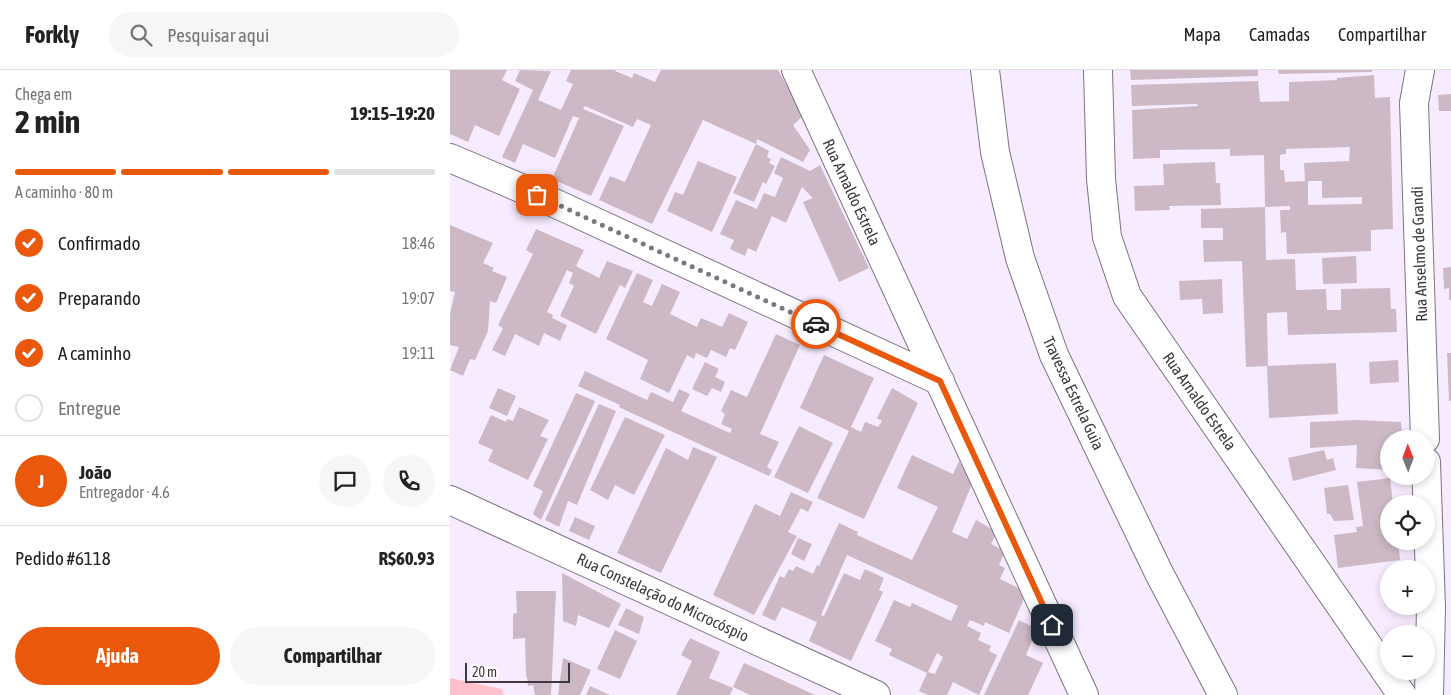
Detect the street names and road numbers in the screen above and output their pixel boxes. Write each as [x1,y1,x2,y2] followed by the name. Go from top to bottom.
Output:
[819,136,885,248] street label: Rua Arnaldo Estrela
[1408,186,1430,322] street label: Rua Anselmo de Grandi
[1040,334,1108,452] street label: Travessa Estrela Guia
[1160,349,1240,453] street label: Rua Arnaldo Estrela
[574,549,752,646] street label: Rua Constelação do Microcóspio

